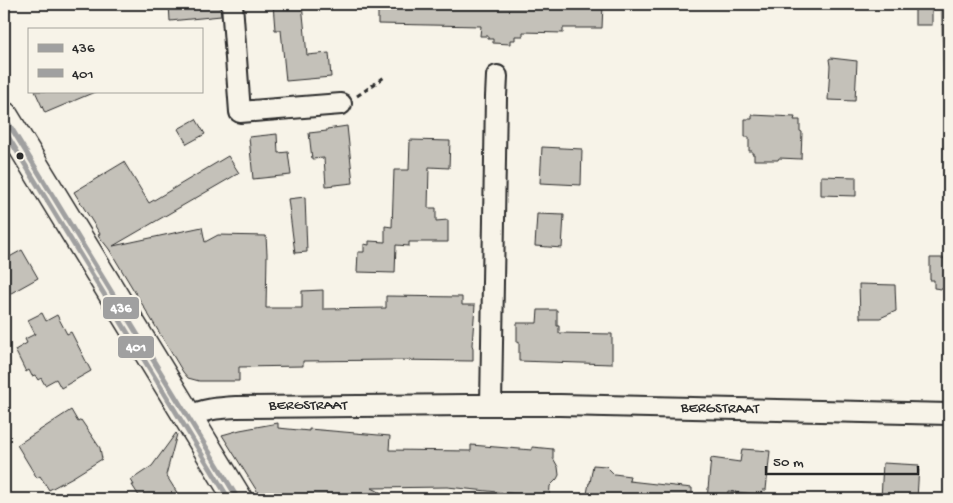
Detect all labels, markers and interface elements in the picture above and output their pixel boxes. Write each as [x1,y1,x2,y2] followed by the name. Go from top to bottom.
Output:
[28,28,202,92] legend
[72,40,95,58] text: 436
[72,66,94,84] text: 401
[15,151,25,161] unlabelled marker
[102,296,140,320] line badge: 436
[110,301,132,318] text: 436
[117,335,155,359] line badge: 401
[125,340,146,357] text: 401
[268,397,348,415] street label: BERGSTRAAT
[680,399,761,419] street label: BERGSTRAAT
[766,443,918,475] scale bar
[773,454,804,472] text: 50 m

